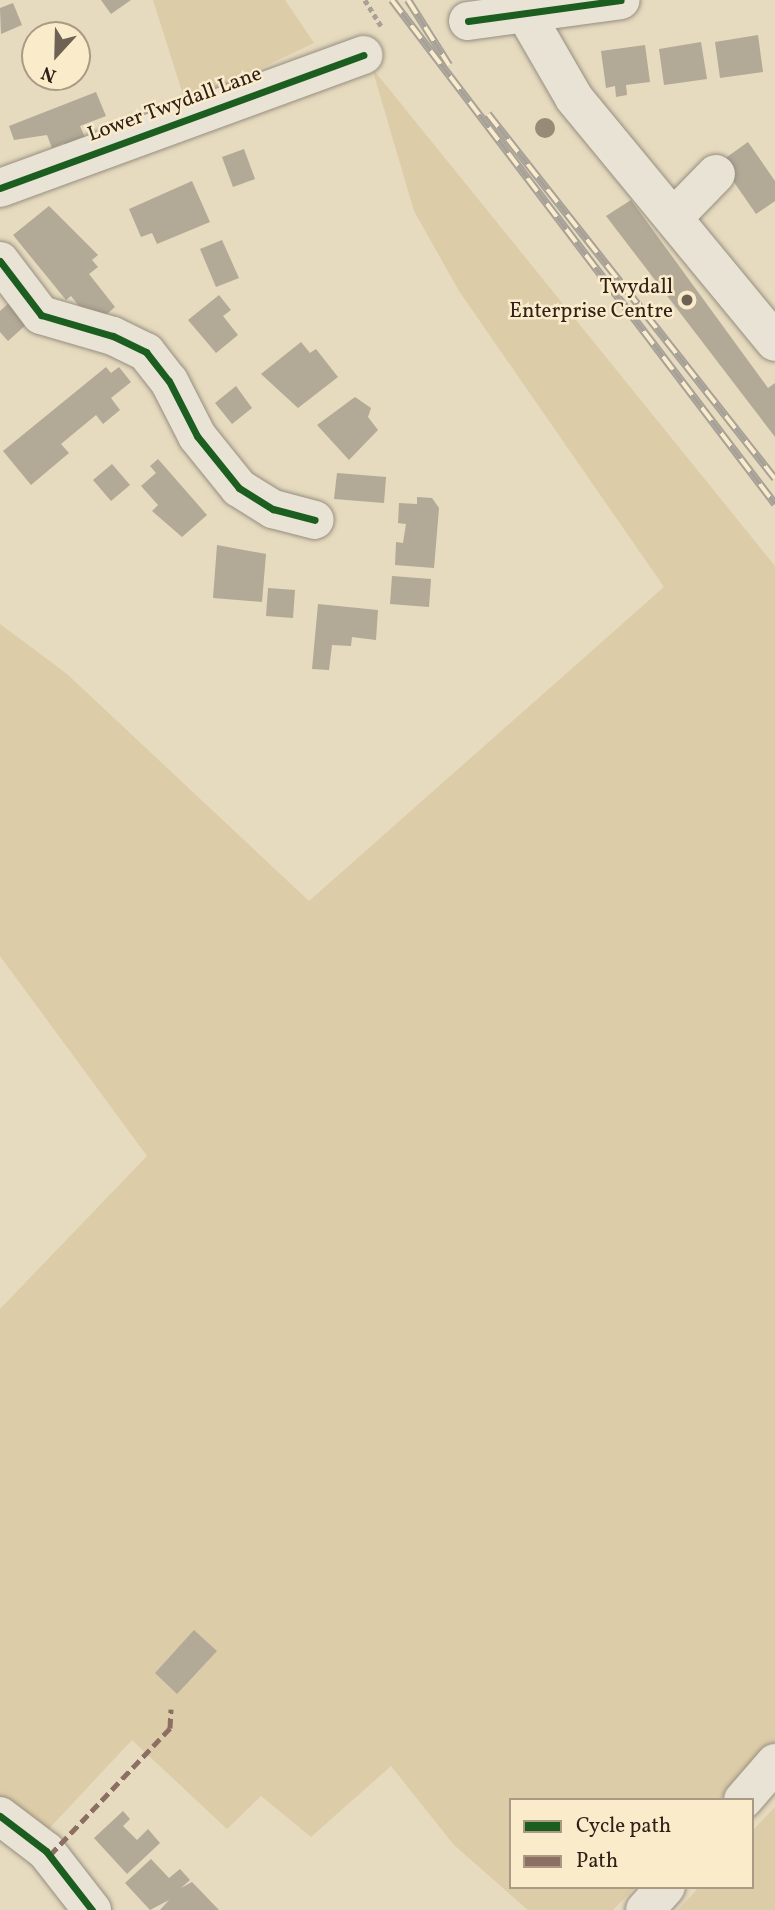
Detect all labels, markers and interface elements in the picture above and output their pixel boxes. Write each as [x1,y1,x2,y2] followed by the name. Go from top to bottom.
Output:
[21,21,91,91] north arrow
[38,59,60,88] text: N
[84,62,266,148] street label: Lower Twydall Lane
[509,275,673,325] place label: Twydall Enterprise Centre
[679,292,695,308] marker: Twydall Enterprise Centre
[509,1798,754,1889] legend
[576,1812,671,1841] text: Cycle path
[576,1847,618,1876] text: Path

